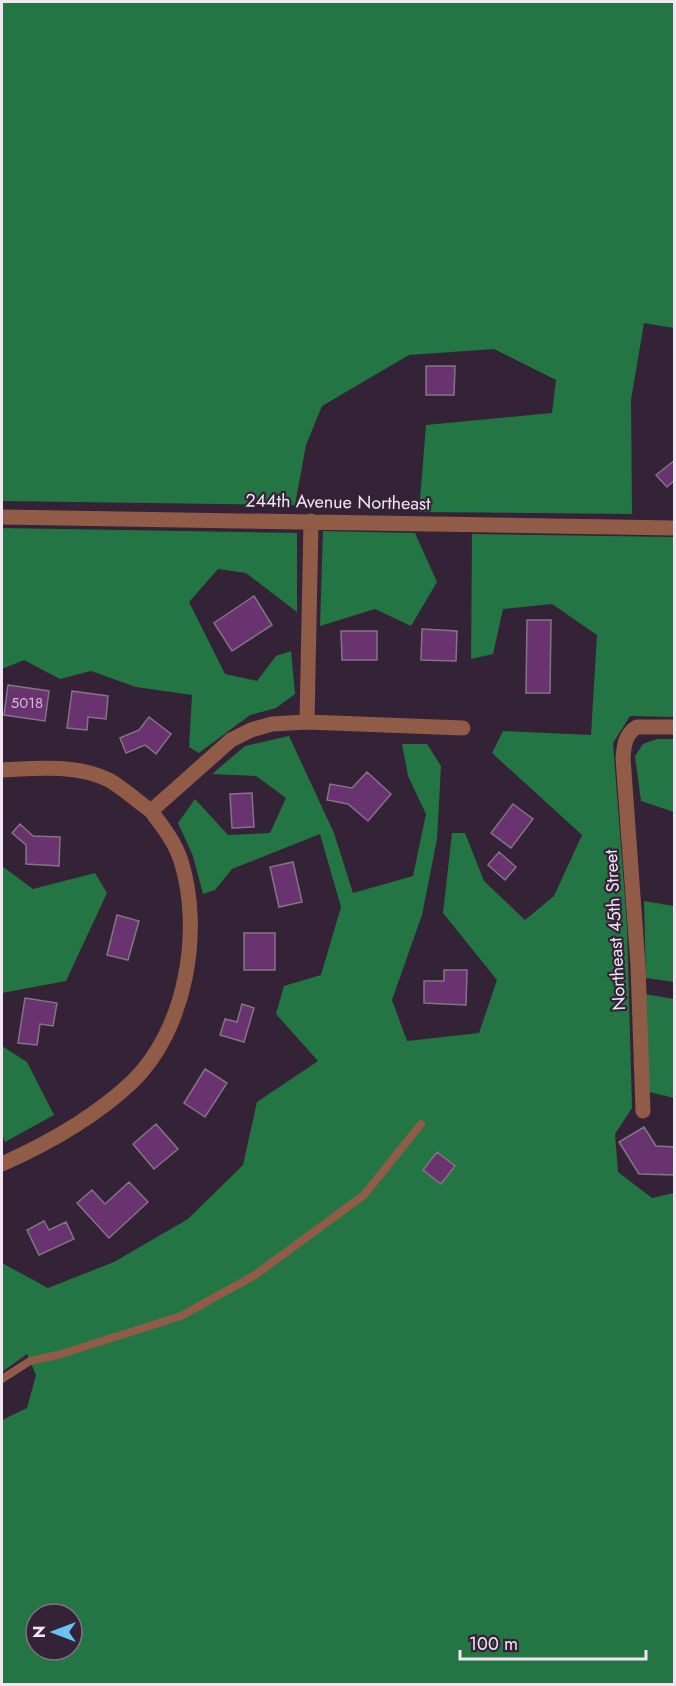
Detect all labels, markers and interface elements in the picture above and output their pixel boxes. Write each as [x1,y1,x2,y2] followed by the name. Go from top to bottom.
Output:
[245,487,431,517] street label: 244th Avenue Northeast
[11,692,43,714] house number: 5018
[598,848,632,1011] street label: Northeast 45th Street
[24,1602,84,1662] north arrow
[460,1623,646,1661] scale bar
[28,1626,51,1638] text: N
[469,1631,518,1657] text: 100 m

